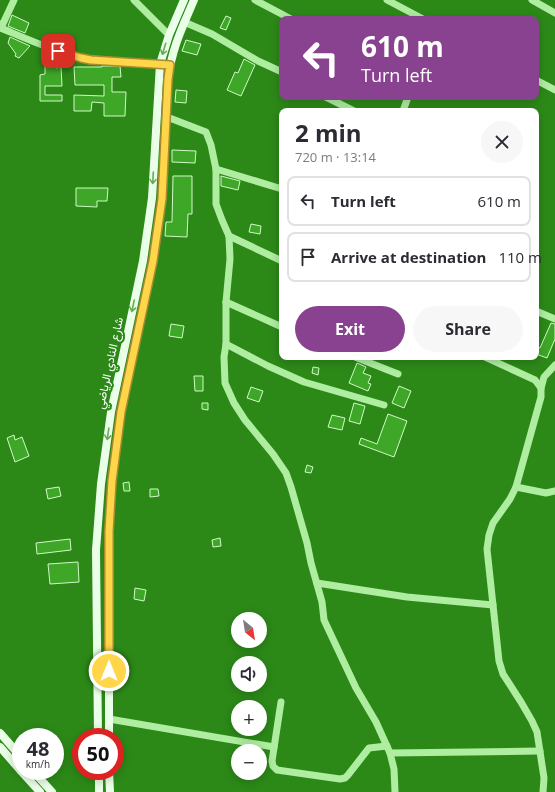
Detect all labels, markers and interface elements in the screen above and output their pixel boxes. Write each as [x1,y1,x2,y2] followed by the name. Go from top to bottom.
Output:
[361,27,444,65] text: 610 m
[295,32,347,84] icon: left
[41,34,75,68] pin
[47,40,69,62] icon: arrive
[160,42,167,55] one-way arrow
[361,63,432,87] text: Turn left
[295,116,362,149] text: 2 min
[481,121,523,163] button: close
[295,148,376,166] text: 720 m · 13:14
[150,171,157,184] one-way arrow
[297,190,319,212] icon: left
[331,191,396,211] text: Turn left
[477,191,521,211] text: 610 m
[297,246,319,268] icon: arrive
[331,247,486,267] text: Arrive at destination
[498,247,542,267] text: 110 m
[129,300,137,313] one-way arrow
[295,306,405,352] button: Exit
[413,306,523,352] button: Share
[91,315,129,411] street label: شارع النادي الرياضي
[104,427,112,440] one-way arrow
[231,612,267,648] north arrow
[231,612,267,780] map controls
[88,650,130,692] position arrow
[231,656,267,692] button: sound
[231,700,267,736] button: +
[72,728,124,780] speed limit sign: 50
[27,735,49,762] text: 48
[231,744,267,780] button: −
[26,757,50,771] text: km/h

